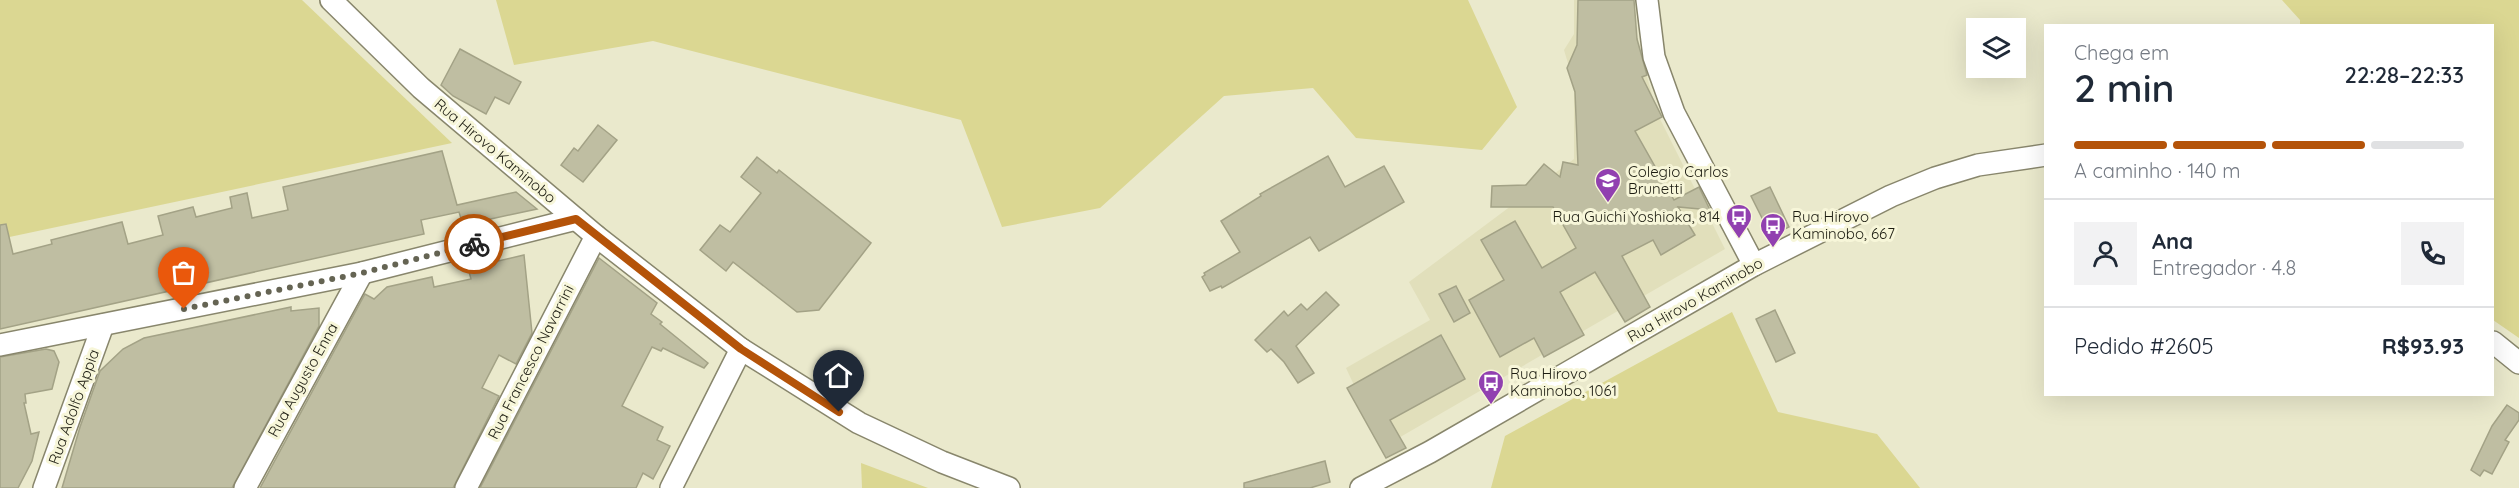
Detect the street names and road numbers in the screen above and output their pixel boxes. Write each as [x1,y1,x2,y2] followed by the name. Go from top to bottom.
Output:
[431,94,560,207] street label: Rua Hirovo Kaminobo
[1624,253,1766,346] street label: Rua Hirovo Kaminobo
[483,281,578,442] street label: Rua Francesco Navarrini
[263,319,342,440] street label: Rua Augusto Enna
[44,347,103,467] street label: Rua Adolfo Appia

